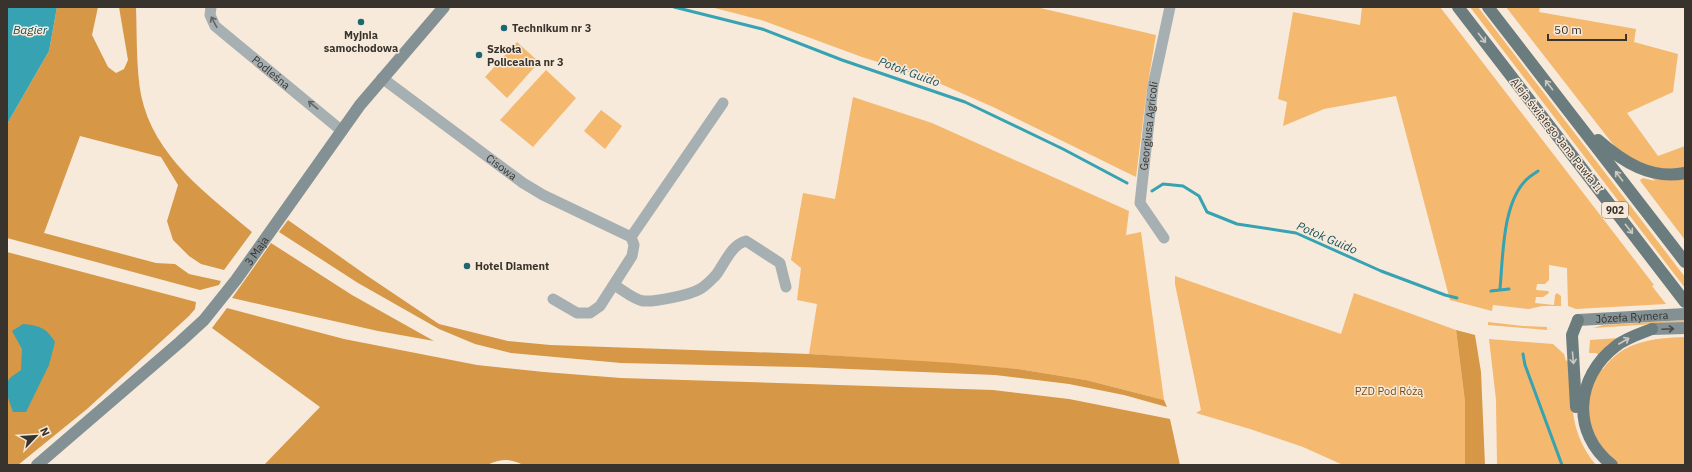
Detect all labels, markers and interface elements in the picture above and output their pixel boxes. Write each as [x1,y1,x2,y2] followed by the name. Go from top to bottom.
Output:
[210,16,217,28] one-way arrow
[1548,16,1626,42] scale bar
[356,17,366,27] marker: Myjnia samochodowa
[512,21,591,35] place label: Technikum nr 3
[13,22,48,37] water label: Bagier
[1554,22,1582,37] text: 50 m
[499,23,509,33] marker: Technikum nr 3
[324,28,398,55] place label: Myjnia samochodowa
[1478,32,1486,43] one-way arrow
[487,42,564,69] place label: Szkoła Policealna nr 3
[474,50,484,60] marker: Szkoła Policealna nr 3
[249,53,293,92] street label: Podleśna
[876,53,942,90] water label: Potok Guido
[1508,75,1606,195] street label: Aleja świętego Jana Pawła II
[1137,80,1161,171] street label: Georgiusa Agricoli
[1545,80,1553,91] one-way arrow
[307,101,318,110] one-way arrow
[483,151,520,183] street label: Cisowa
[1615,170,1623,181] one-way arrow
[1602,202,1628,218] road number: 902
[1295,218,1360,257] water label: Potok Guido
[1625,224,1634,235] one-way arrow
[241,233,272,268] street label: 3 Maja
[475,259,549,273] place label: Hotel Diament
[462,261,472,271] marker: Hotel Diament
[1595,308,1669,326] street label: Józefa Rymera
[1661,325,1674,332] one-way arrow
[1618,337,1630,345] one-way arrow
[1569,351,1577,364] one-way arrow
[1355,384,1423,398] park label: PZD Pod Różą
[16,416,56,456] north arrow
[37,425,53,438] text: N

